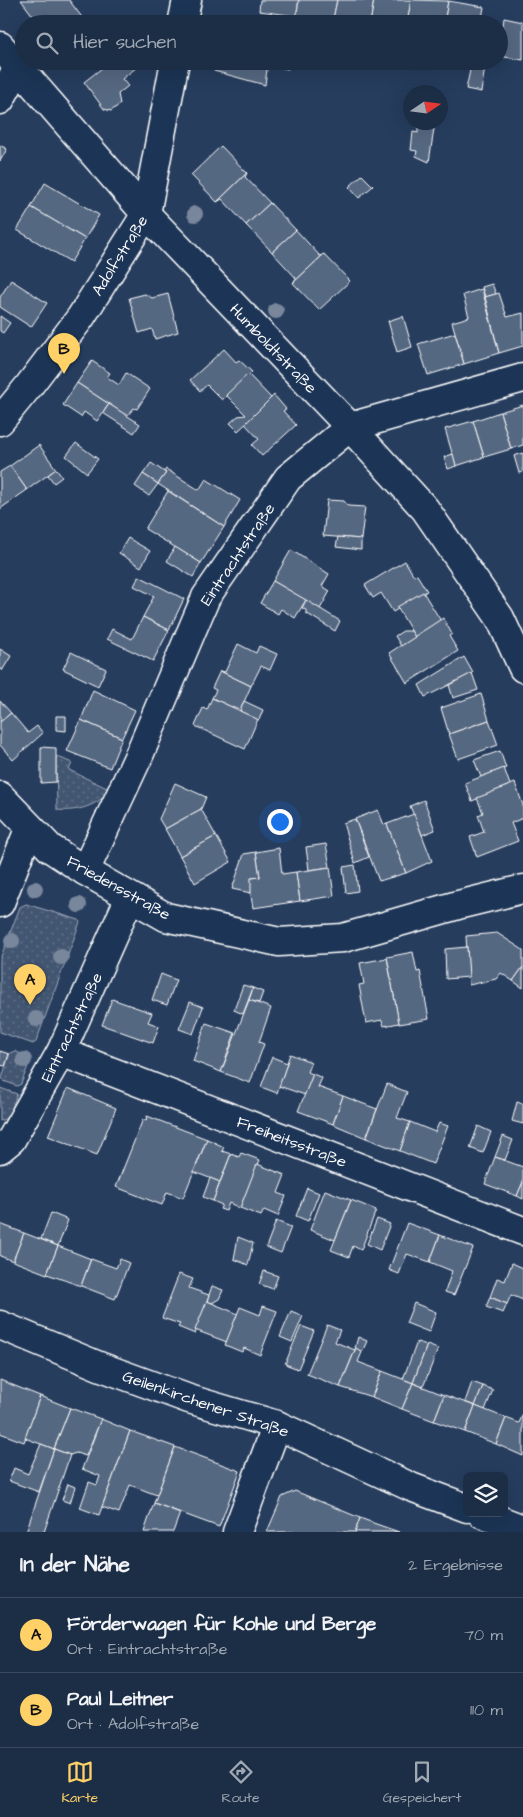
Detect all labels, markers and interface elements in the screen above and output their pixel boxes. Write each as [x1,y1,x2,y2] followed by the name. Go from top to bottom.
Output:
[15,15,508,70] search box
[33,29,61,57] icon: search
[73,29,176,56] text: Hier suchen
[403,85,448,130] north arrow
[86,211,153,300] street label: Adolfstraße
[225,299,322,399] street label: Humboldtstraße
[48,333,80,374] pin: B
[195,499,281,610] street label: Eintrachtstraße
[267,809,293,835] your location
[63,850,175,926] street label: Friedensstraße
[14,964,46,1005] pin: A
[36,969,108,1086] street label: Eintrachtstraße
[234,1111,350,1173] street label: Freiheitsstraße
[119,1365,292,1443] street label: Geilenkirchener Straße
[463,1472,508,1517] map controls
[463,1472,508,1517] button: layers
[20,1550,130,1579] text: In der Nähe
[408,1554,503,1576] text: 2 Ergebnisse
[67,1611,376,1638] text: Förderwagen für Kohle und Berge
[31,1624,41,1646] text: A
[464,1624,503,1646] text: 70 m
[67,1638,227,1660] text: Ort · Eintrachtstraße
[67,1686,173,1713] text: Paul Leitner
[30,1699,42,1721] text: B
[470,1699,503,1721] text: 110 m
[67,1713,199,1735] text: Ort · Adolfstraße
[62,1758,98,1808] tab: Karte
[221,1758,260,1808] tab: Route
[383,1758,461,1808] tab: Gespeichert

